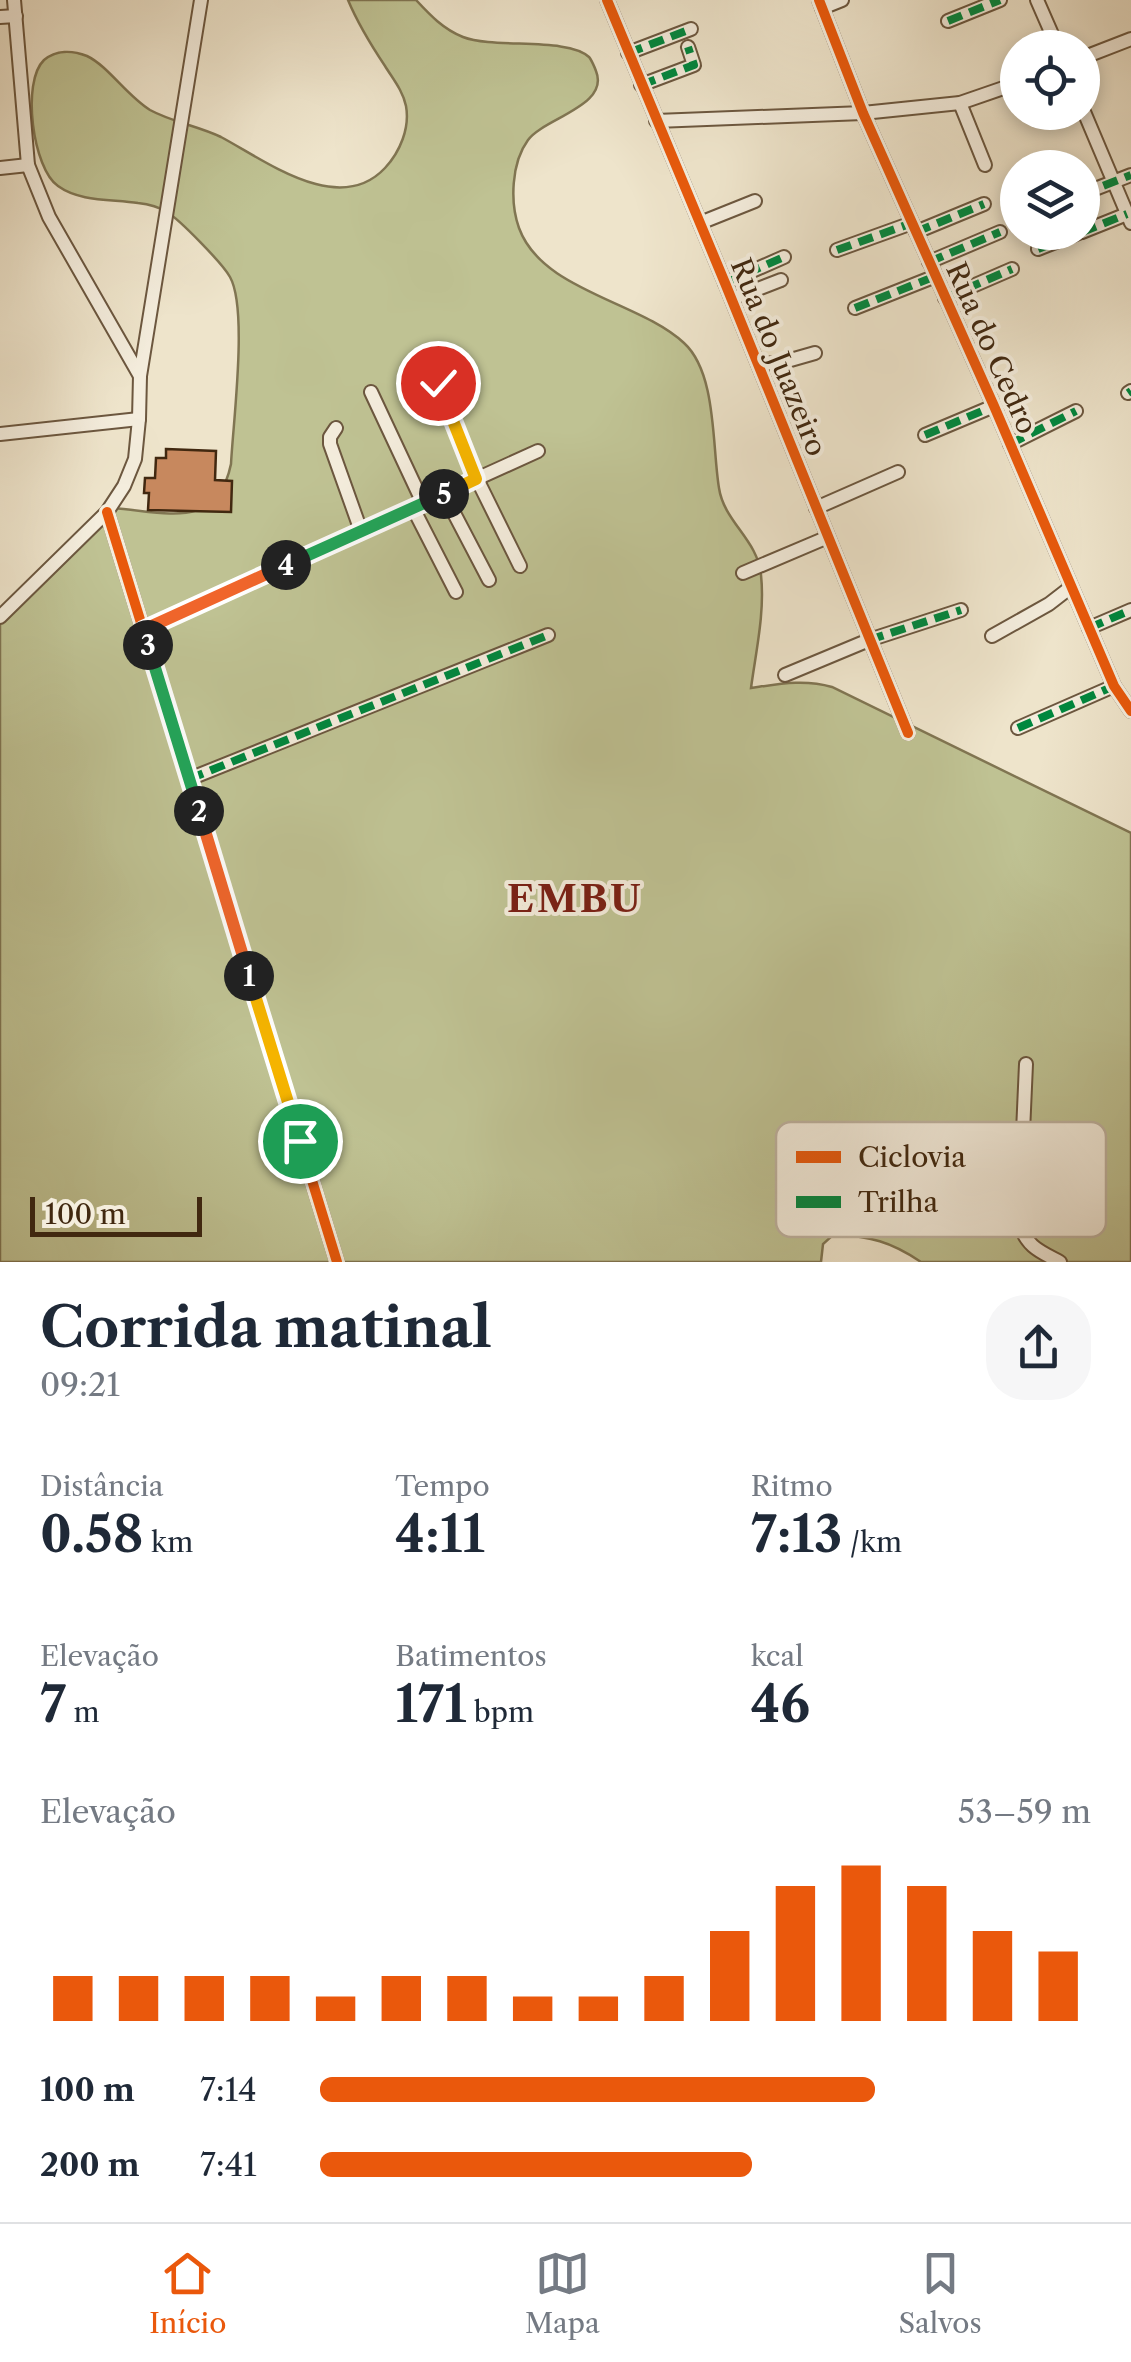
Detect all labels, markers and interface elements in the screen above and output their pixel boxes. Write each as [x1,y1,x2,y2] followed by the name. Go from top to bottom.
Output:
[1000,30,1100,250] map controls
[1000,30,1100,130] button: locate
[1000,150,1100,250] button: layers
[724,253,834,461] street label: Rua do Juazeiro
[939,257,1045,439] street label: Rua do Cedro
[396,341,481,426] pin
[411,356,466,411] icon: check
[419,469,469,519] pin: 5
[436,477,452,511] text: 5
[261,540,311,590] pin: 4
[278,548,294,582] text: 4
[123,620,173,670] pin: 3
[140,628,156,662] text: 3
[174,786,224,836] pin: 2
[191,794,207,828] text: 2
[507,875,643,922] district label: EMBU
[224,951,274,1001] pin: 1
[243,959,255,993] text: 1
[258,1099,343,1184] pin
[273,1114,328,1169] icon: arrive
[776,1122,1106,1237] legend
[858,1140,966,1174] text: Ciclovia
[858,1185,938,1219] text: Trilha
[30,1192,202,1236] scale bar
[45,1197,126,1231] text: 100 m
[40,1294,492,1361] text: Corrida matinal
[986,1295,1091,1400] button: share
[40,1365,120,1404] text: 09:21
[40,1469,163,1503] text: Distância
[395,1469,490,1503] text: Tempo
[751,1469,833,1503] text: Ritmo
[40,1503,143,1565] text: 0.58
[395,1503,485,1565] text: 4:11
[751,1503,842,1565] text: 7:13
[143,1525,193,1559] text: km
[842,1525,902,1559] text: /km
[40,1639,159,1673] text: Elevação
[395,1639,547,1673] text: Batimentos
[751,1639,804,1673] text: kcal
[40,1673,66,1735] text: 7
[395,1673,466,1735] text: 171
[751,1673,810,1735] text: 46
[66,1695,100,1729] text: m
[466,1695,534,1729] text: bpm
[40,1792,176,1831] text: Elevação
[958,1792,1091,1831] text: 53–59 m
[40,2070,135,2109] text: 100 m
[200,2070,257,2109] text: 7:14
[40,2145,140,2184] text: 200 m
[200,2145,257,2184] text: 7:41
[149,2246,226,2340] tab: Início
[525,2246,600,2340] tab: Mapa
[898,2246,982,2340] tab: Salvos

